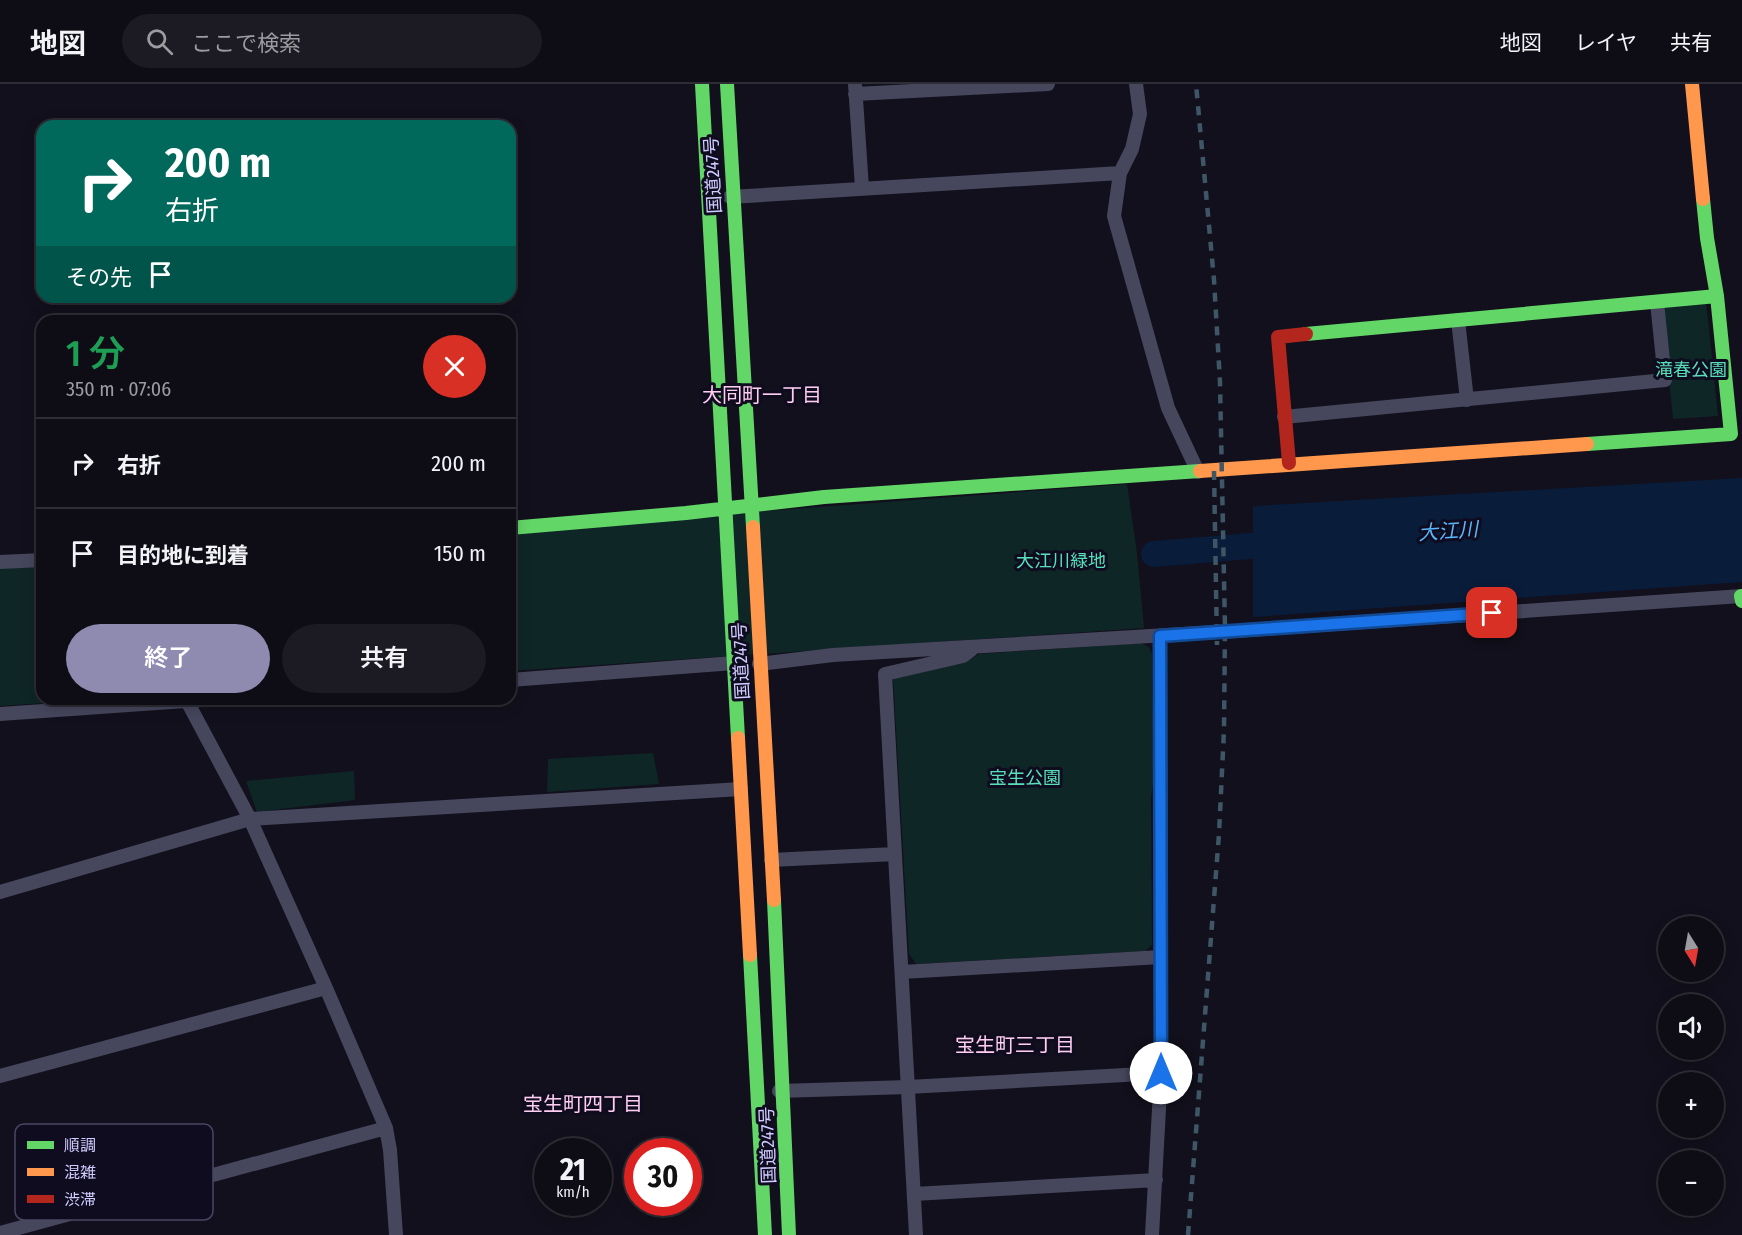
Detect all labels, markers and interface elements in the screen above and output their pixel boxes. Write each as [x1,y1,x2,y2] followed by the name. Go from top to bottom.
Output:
[122,14,542,68] search box
[143,25,176,58] icon: search
[30,27,86,60] text: 地図
[191,30,301,57] text: ここで検索
[1500,30,1542,56] text: 地図
[1575,30,1637,56] text: レイヤ
[1670,30,1712,56] text: 共有
[700,136,726,214] street label: 国道247号
[165,138,271,188] text: 200 m
[66,144,144,222] icon: right
[165,195,219,227] text: 右折
[144,258,177,291] icon: arrive
[66,264,132,291] text: その先
[66,332,125,376] text: 1 分
[423,335,486,398] button: close
[1655,359,1727,381] park label: 滝春公園
[66,377,171,401] text: 350 m · 07:06
[702,383,822,407] district label: 大同町一丁目
[66,447,99,480] icon: right
[431,450,486,477] text: 200 m
[117,452,161,479] text: 右折
[1417,517,1481,545] water label: 大江川
[66,537,99,570] icon: arrive
[434,540,486,567] text: 150 m
[117,542,249,569] text: 目的地に到着
[1016,550,1106,572] park label: 大江川緑地
[1466,587,1517,638] pin
[1475,596,1508,629] icon: arrive
[728,622,754,700] street label: 国道247号
[66,624,270,693] button: 終了
[282,624,486,693] button: 共有
[989,767,1061,789] park label: 宝生公園
[1658,916,1724,982] north arrow
[1658,916,1724,1216] map controls
[1658,994,1724,1060] button: sound
[955,1033,1075,1057] district label: 宝生町三丁目
[1129,1041,1193,1105] position arrow
[1658,1072,1724,1138] button: +
[523,1092,643,1116] district label: 宝生町四丁目
[756,1106,780,1184] street label: 国道247号
[15,1124,213,1220] legend
[64,1136,96,1155] text: 順調
[624,1138,702,1216] speed limit sign: 30
[1658,1150,1724,1216] button: −
[560,1152,586,1188] text: 21
[64,1163,96,1182] text: 混雑
[556,1183,590,1201] text: km/h
[64,1190,96,1209] text: 渋滞

